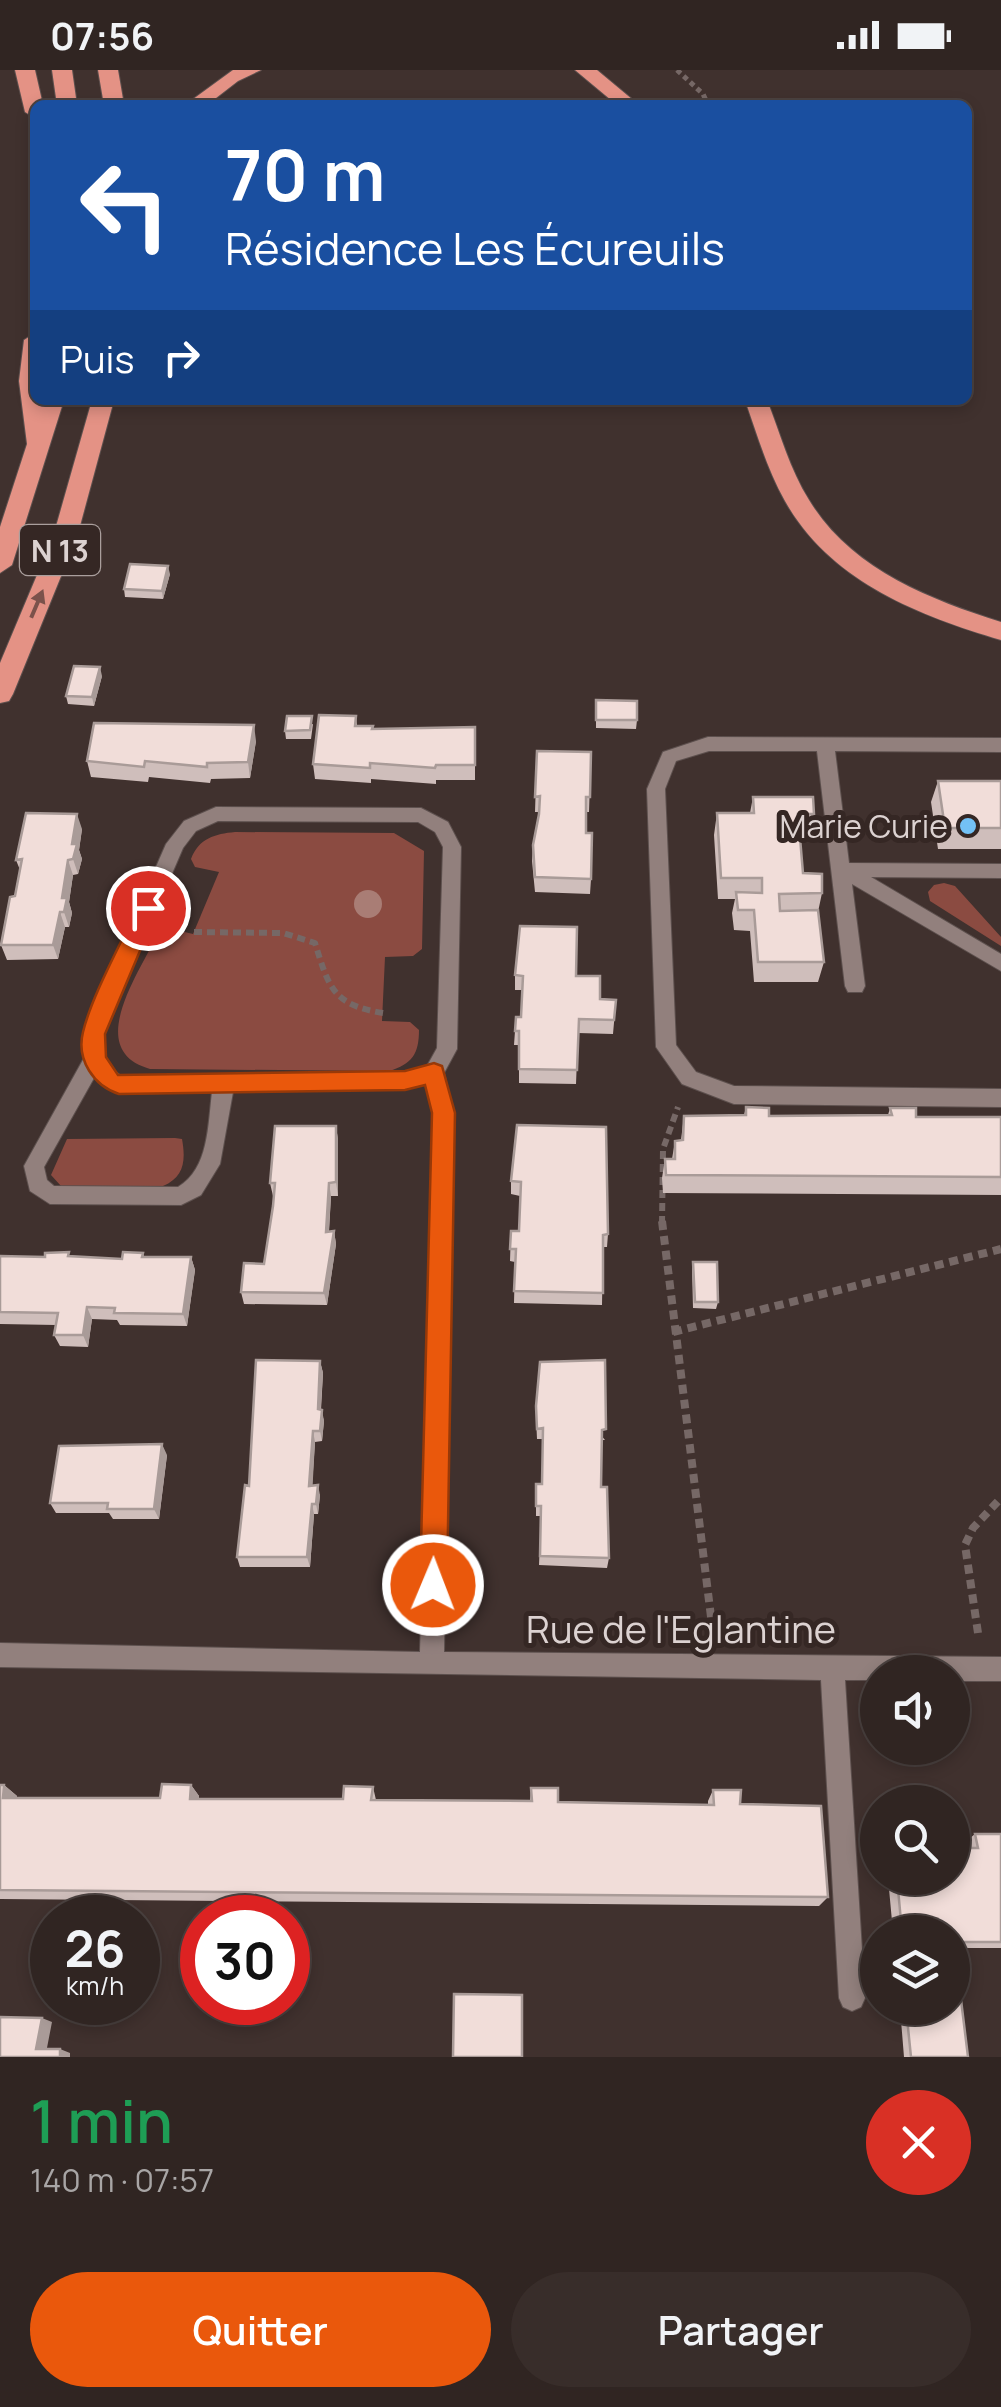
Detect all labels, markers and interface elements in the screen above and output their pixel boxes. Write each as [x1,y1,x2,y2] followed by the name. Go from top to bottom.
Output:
[50,9,154,61] text: 07:56
[225,126,385,222] text: 70 m
[60,140,190,270] icon: left
[225,217,725,279] text: Résidence Les Écureuils
[154,330,209,385] icon: right
[60,332,134,384] text: Puis
[20,525,100,575] road number: N 13
[30,589,46,619] one-way arrow
[780,804,948,848] place label: Marie Curie
[957,815,979,837] marker: Marie Curie
[106,866,191,951] pin
[121,881,176,936] icon: arrive
[381,1533,485,1637] position arrow
[526,1602,836,1654] street label: Rue de l'Eglantine
[860,1655,970,2025] map controls
[860,1655,970,1765] button: sound
[860,1785,970,1895] button: search
[180,1895,310,2025] speed limit sign: 30
[65,1914,125,1982] text: 26
[860,1915,970,2025] button: layers
[66,1968,124,2003] text: km/h
[30,2079,173,2161] text: 1 min
[866,2090,971,2195] button: close
[30,2158,214,2202] text: 140 m · 07:57
[30,2272,491,2387] button: Quitter
[511,2272,971,2387] button: Partager

